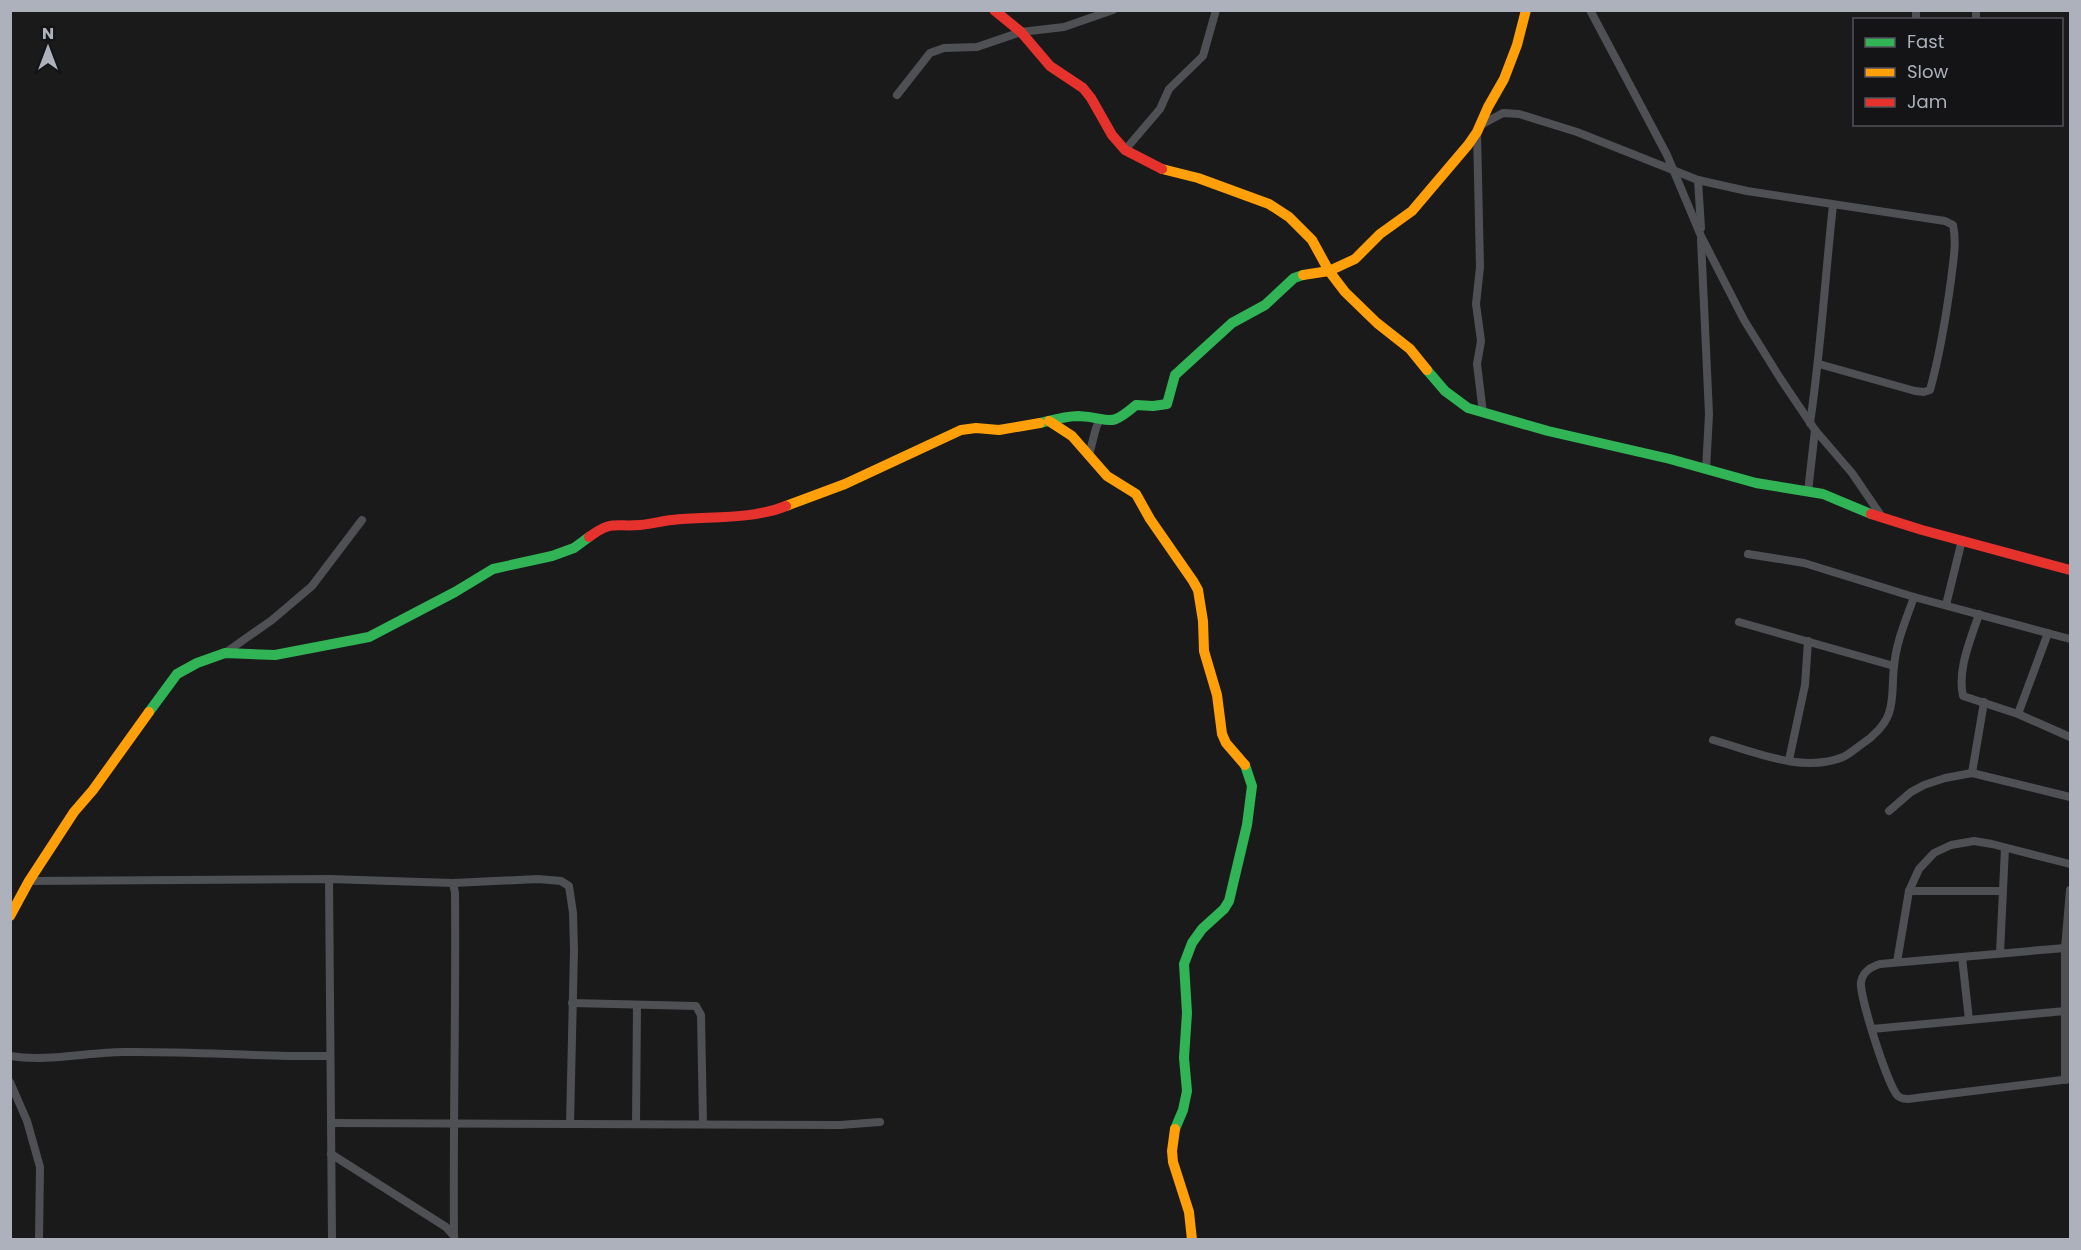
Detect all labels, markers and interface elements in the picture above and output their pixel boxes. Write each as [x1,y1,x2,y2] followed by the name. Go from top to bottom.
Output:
[18,18,78,78] north arrow
[1853,18,2063,126] legend
[42,22,54,45] text: N
[1907,29,1944,54] text: Fast
[1907,59,1949,84] text: Slow
[1907,89,1947,114] text: Jam

